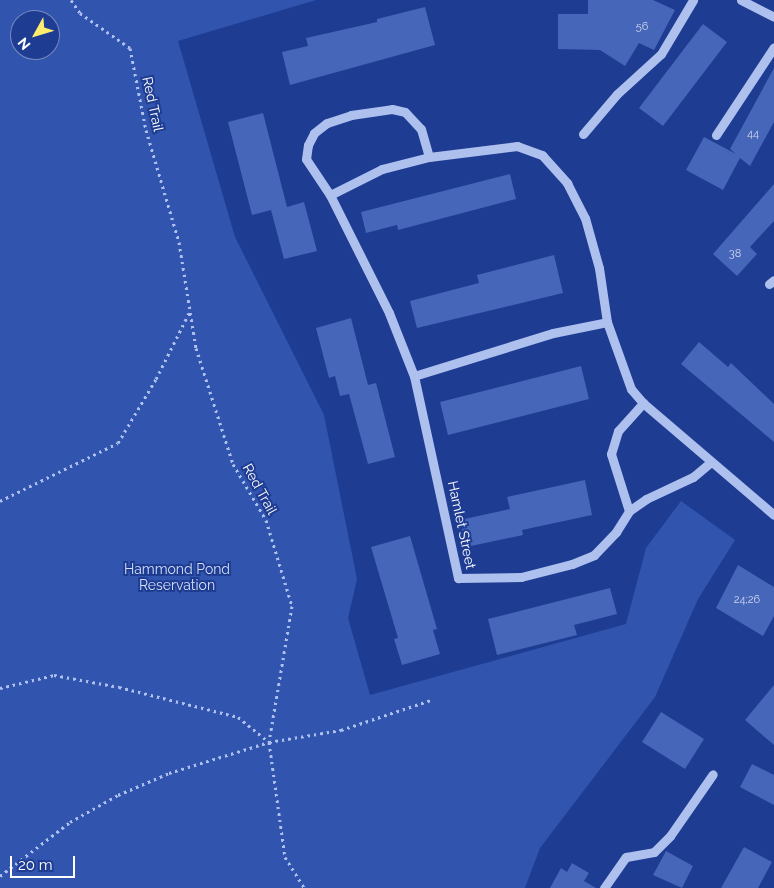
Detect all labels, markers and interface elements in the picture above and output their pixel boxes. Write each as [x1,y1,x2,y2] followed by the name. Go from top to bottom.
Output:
[10,10,60,60] north arrow
[636,20,648,34] house number: 56
[15,35,34,53] text: N
[139,75,167,133] street label: Red Trail
[747,127,759,141] house number: 44
[729,247,741,261] house number: 38
[239,460,281,518] street label: Red Trail
[444,479,480,571] street label: Hamlet Street
[124,561,230,594] park label: Hammond Pond Reservation
[734,593,760,607] house number: 24;26
[12,846,78,878] scale bar
[18,856,53,874] text: 20 m

